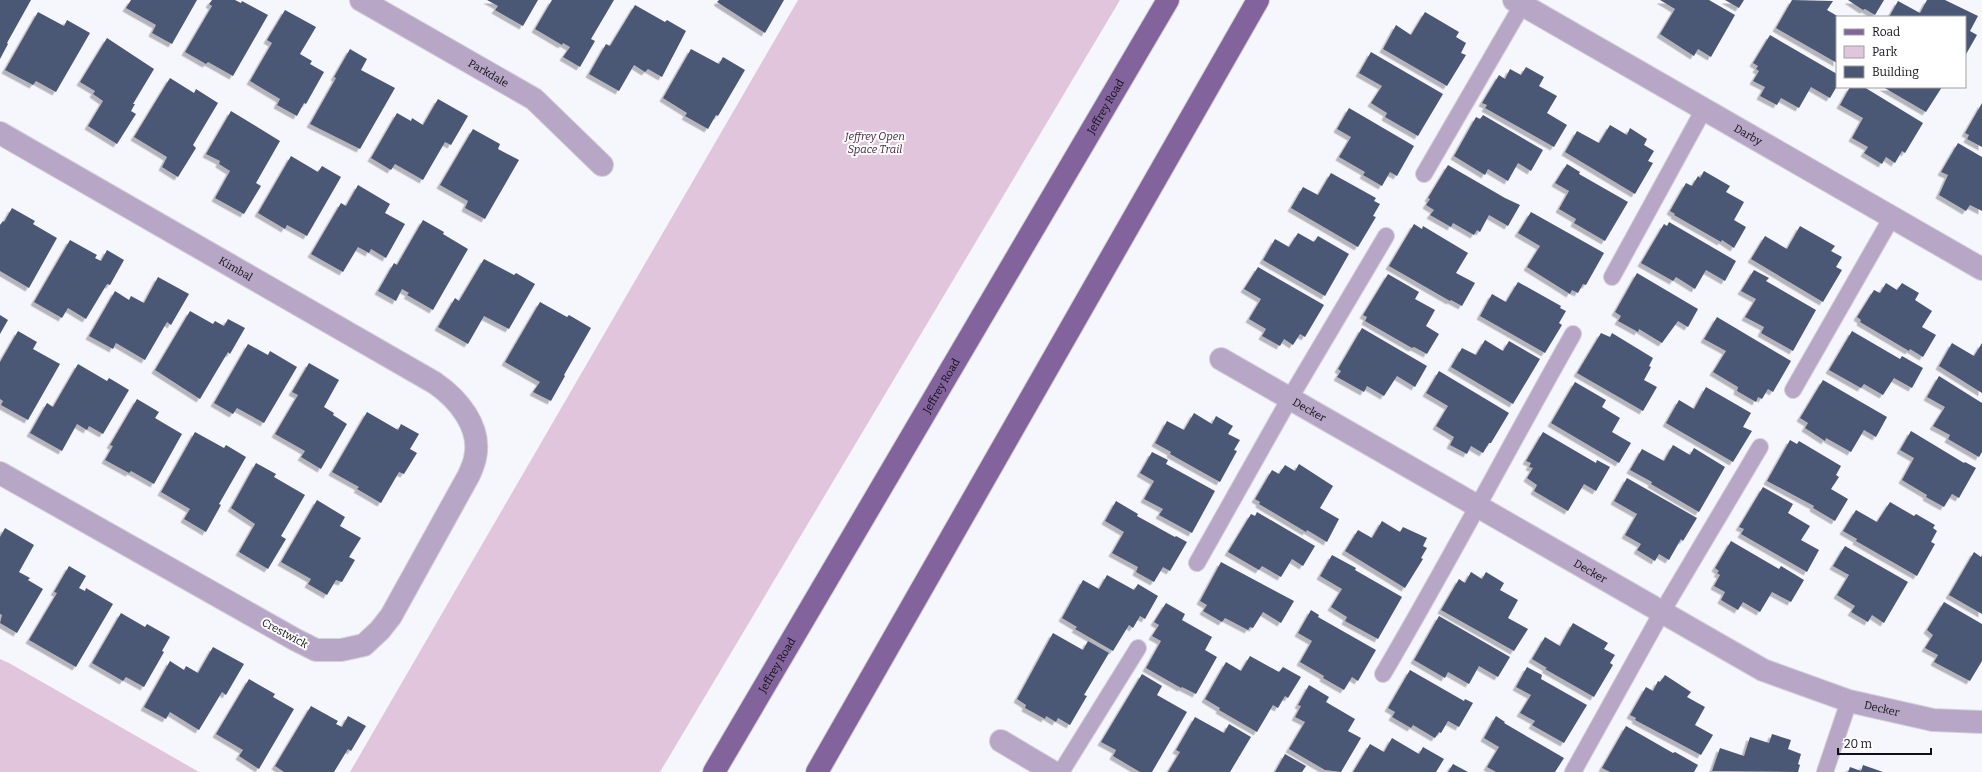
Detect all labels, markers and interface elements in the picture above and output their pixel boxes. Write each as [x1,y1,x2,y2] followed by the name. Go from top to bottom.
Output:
[1836,16,1966,88] legend
[1872,25,1900,39] text: Road
[1872,45,1898,59] text: Park
[466,57,511,90] street label: Parkdale
[1872,65,1919,79] text: Building
[1084,77,1127,137] street label: Jeffrey Road
[1731,122,1764,148] street label: Darby
[844,130,905,156] park label: Jeffrey Open Space Trail
[216,254,255,284] street label: Kimbal
[920,356,963,417] street label: Jeffrey Road
[1290,396,1328,425] street label: Decker
[1571,557,1609,586] street label: Decker
[260,616,311,651] street label: Crestwick
[756,635,799,696] street label: Jeffrey Road
[1863,699,1901,719] street label: Decker
[1838,730,1931,756] scale bar
[1844,737,1873,751] text: 20 m

